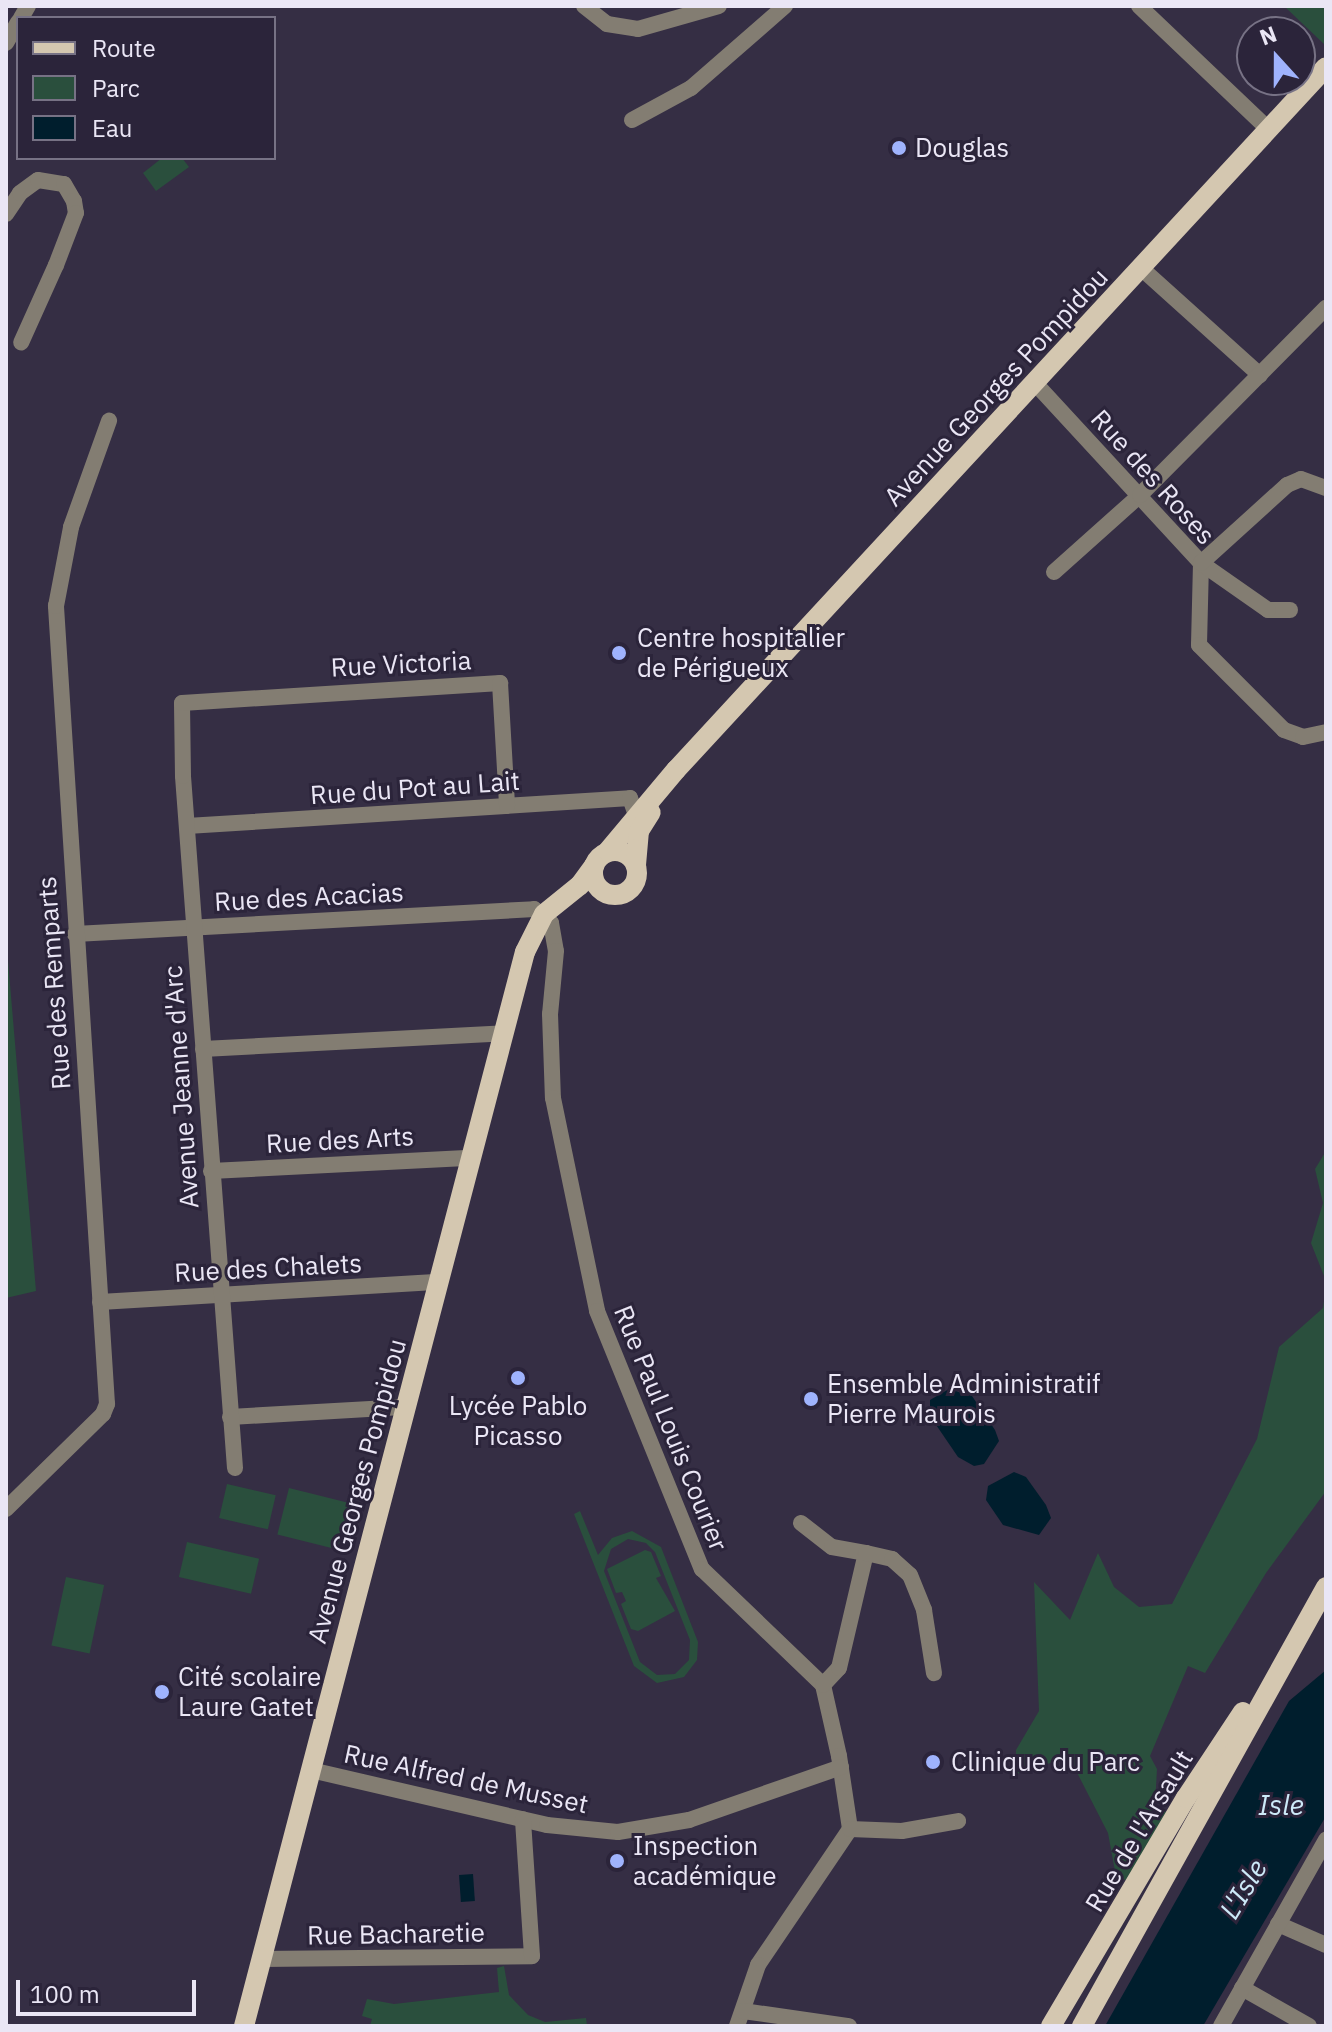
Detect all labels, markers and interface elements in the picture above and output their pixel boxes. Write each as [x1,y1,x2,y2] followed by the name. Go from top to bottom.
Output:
[16,16,276,160] legend
[1236,16,1316,96] north arrow
[1255,19,1281,51] text: N
[92,32,156,64] text: Route
[92,72,140,104] text: Parc
[92,112,132,144] text: Eau
[915,132,1009,164] place label: Douglas
[890,139,908,157] marker: Douglas
[878,262,1114,512] street label: Avenue Georges Pompidou
[1084,403,1222,551] street label: Rue des Roses
[637,622,845,684] place label: Centre hospitalier de Périgueux
[608,642,630,664] marker: Centre hospitalier de Périgueux
[330,645,472,683] street label: Rue Victoria
[309,765,521,811] street label: Rue du Pot au Lait
[31,875,77,1091] street label: Rue des Remparts
[213,876,405,918] street label: Rue des Acacias
[157,964,205,1210] street label: Avenue Jeanne d'Arc
[265,1121,415,1159] street label: Rue des Arts
[173,1248,363,1288] street label: Rue des Chalets
[607,1301,735,1555] street label: Rue Paul Louis Courier
[301,1335,413,1647] street label: Avenue Georges Pompidou
[827,1368,1100,1430] place label: Ensemble Administratif Pierre Maurois
[509,1369,527,1387] marker: Lycée Pablo Picasso
[449,1390,587,1452] place label: Lycée Pablo Picasso
[802,1390,820,1408] marker: Ensemble Administratif Pierre Maurois
[178,1661,321,1722] place label: Cité scolaire Laure Gatet
[153,1683,171,1701] marker: Cité scolaire Laure Gatet
[341,1738,591,1820] street label: Rue Alfred de Musset
[1079,1745,1199,1917] street label: Rue de l'Arsault
[951,1746,1140,1778] place label: Clinique du Parc
[922,1751,944,1773] marker: Clinique du Parc
[1258,1788,1304,1822] water label: Isle
[633,1830,777,1892] place label: Inspection académique
[608,1852,626,1870] marker: Inspection académique
[1212,1853,1274,1925] water label: L'Isle
[307,1917,485,1951] street label: Rue Bacharetie
[20,1964,200,2014] scale bar
[30,1978,100,2010] text: 100 m

